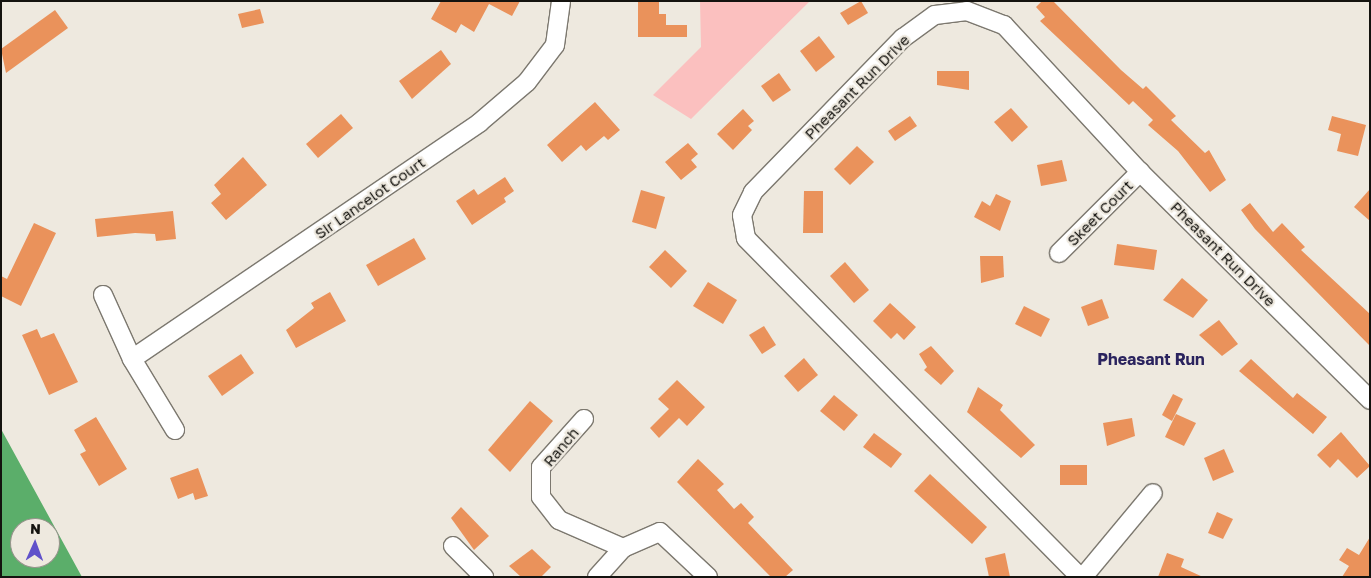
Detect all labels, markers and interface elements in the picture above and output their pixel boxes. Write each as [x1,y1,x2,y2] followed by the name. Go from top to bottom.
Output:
[801,31,913,143] street label: Pheasant Run Drive
[311,153,429,243] street label: Sir Lancelot Court
[1063,176,1137,250] street label: Skeet Court
[1167,198,1279,310] street label: Pheasant Run Drive
[1097,349,1205,369] district label: Pheasant Run
[540,424,582,470] street label: Ranch
[10,518,60,568] north arrow
[30,520,41,537] text: N

